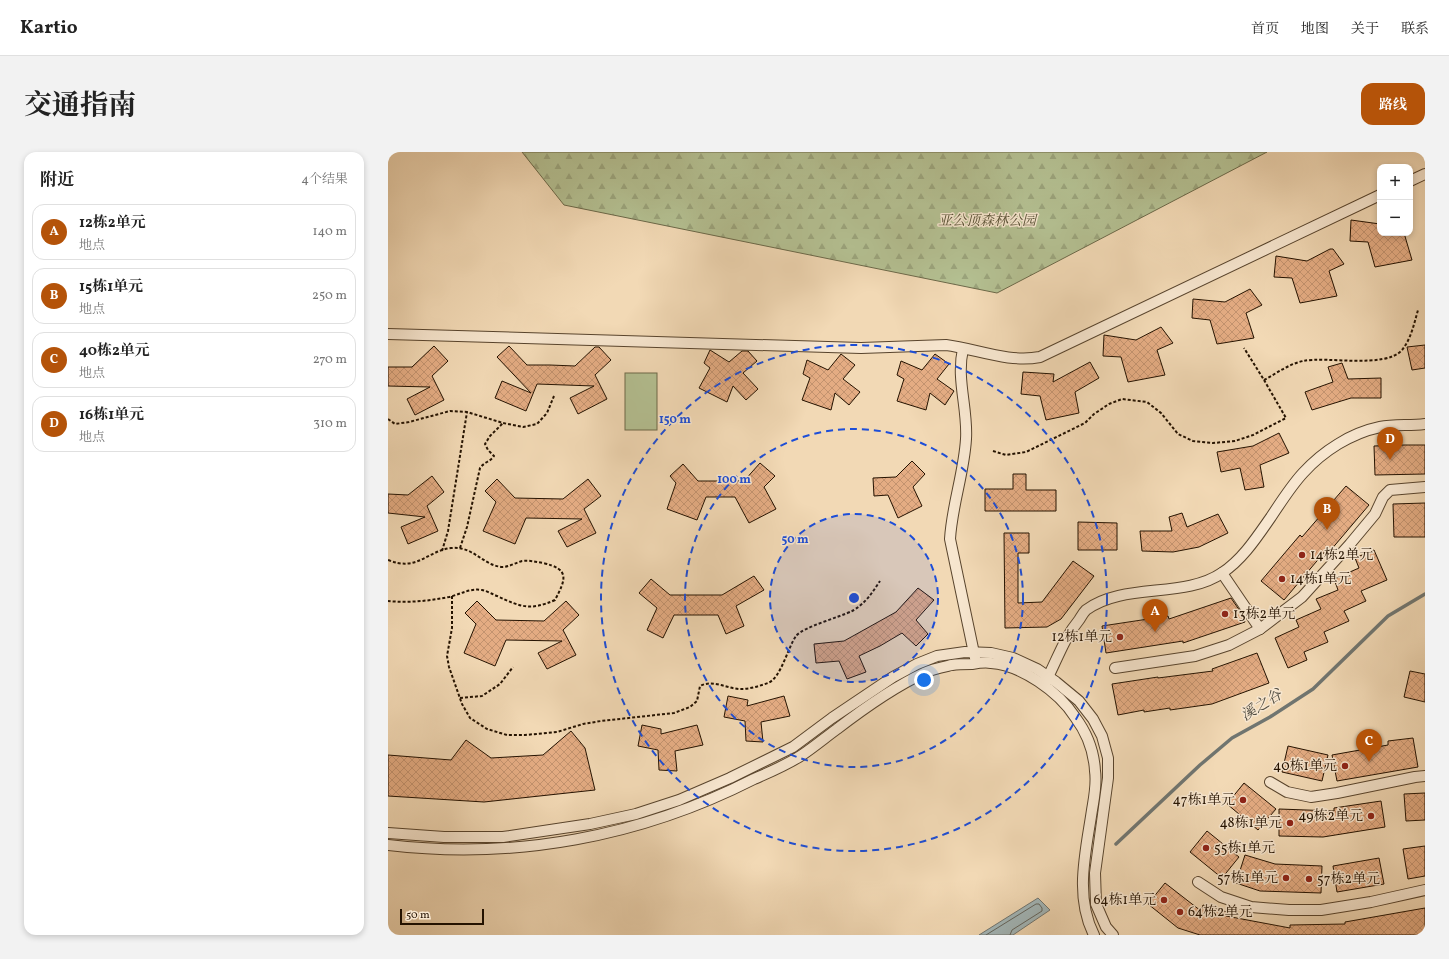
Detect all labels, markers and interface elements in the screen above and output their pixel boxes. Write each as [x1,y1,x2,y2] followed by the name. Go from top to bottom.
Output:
[20,15,78,41] text: Kartio
[1251,20,1279,39] text: 首页
[1301,20,1329,39] text: 地图
[1351,20,1379,39] text: 关于
[1401,20,1429,39] text: 联系
[1361,83,1425,125] button: 路线
[24,87,136,126] text: 交通指南
[1377,164,1413,236] map controls
[1377,164,1413,200] button: +
[40,169,74,192] text: 附近
[301,171,348,189] text: 4个结果
[1377,200,1413,236] button: −
[938,212,1038,231] park label: 亚公顶森林公园
[79,213,146,234] text: 12栋2单元
[49,223,59,241] text: A
[313,223,347,241] text: 140 m
[79,237,105,255] text: 地点
[79,277,143,298] text: 15栋1单元
[50,287,58,305] text: B
[312,287,347,305] text: 250 m
[79,301,105,319] text: 地点
[79,341,150,362] text: 40栋2单元
[50,351,58,369] text: C
[313,351,347,369] text: 270 m
[79,365,105,383] text: 地点
[79,405,144,426] text: 16栋1单元
[659,412,691,428] text: 150 m
[49,415,59,433] text: D
[313,415,347,433] text: 310 m
[1377,427,1403,460] pin: D
[79,429,105,447] text: 地点
[717,472,751,488] text: 100 m
[1314,497,1340,530] pin: B
[781,532,809,548] text: 50 m
[1310,546,1373,565] place label: 14栋2单元
[1297,550,1307,560] marker: 14栋2单元
[1290,570,1351,589] place label: 14栋1单元
[1277,574,1287,584] marker: 14栋1单元
[847,591,861,605] centre of rings
[1142,599,1168,632] pin: A
[1233,605,1295,624] place label: 13栋2单元
[1220,609,1230,619] marker: 13栋2单元
[1052,628,1112,647] place label: 12栋1单元
[1115,632,1125,642] marker: 12栋1单元
[914,670,934,690] your location
[1237,685,1287,727] water label: 溪之谷
[1356,729,1382,762] pin: C
[1273,757,1337,776] place label: 40栋1单元
[1340,761,1350,771] marker: 40栋1单元
[1172,791,1235,810] place label: 47栋1单元
[1238,795,1248,805] marker: 47栋1单元
[1298,807,1363,826] place label: 49栋2单元
[1366,811,1376,821] marker: 49栋2单元
[1219,814,1282,833] place label: 48栋1单元
[1285,818,1295,828] marker: 48栋1单元
[1214,839,1275,858] place label: 55栋1单元
[1201,843,1211,853] marker: 55栋1单元
[1217,869,1278,888] place label: 57栋1单元
[1317,870,1380,889] place label: 57栋2单元
[1281,873,1291,883] marker: 57栋1单元
[1304,874,1314,884] marker: 57栋2单元
[1094,891,1156,910] place label: 64栋1单元
[1159,895,1169,905] marker: 64栋1单元
[1188,903,1253,922] place label: 64栋2单元
[400,907,484,926] scale bar
[1175,907,1185,917] marker: 64栋2单元
[406,908,430,923] text: 50 m

